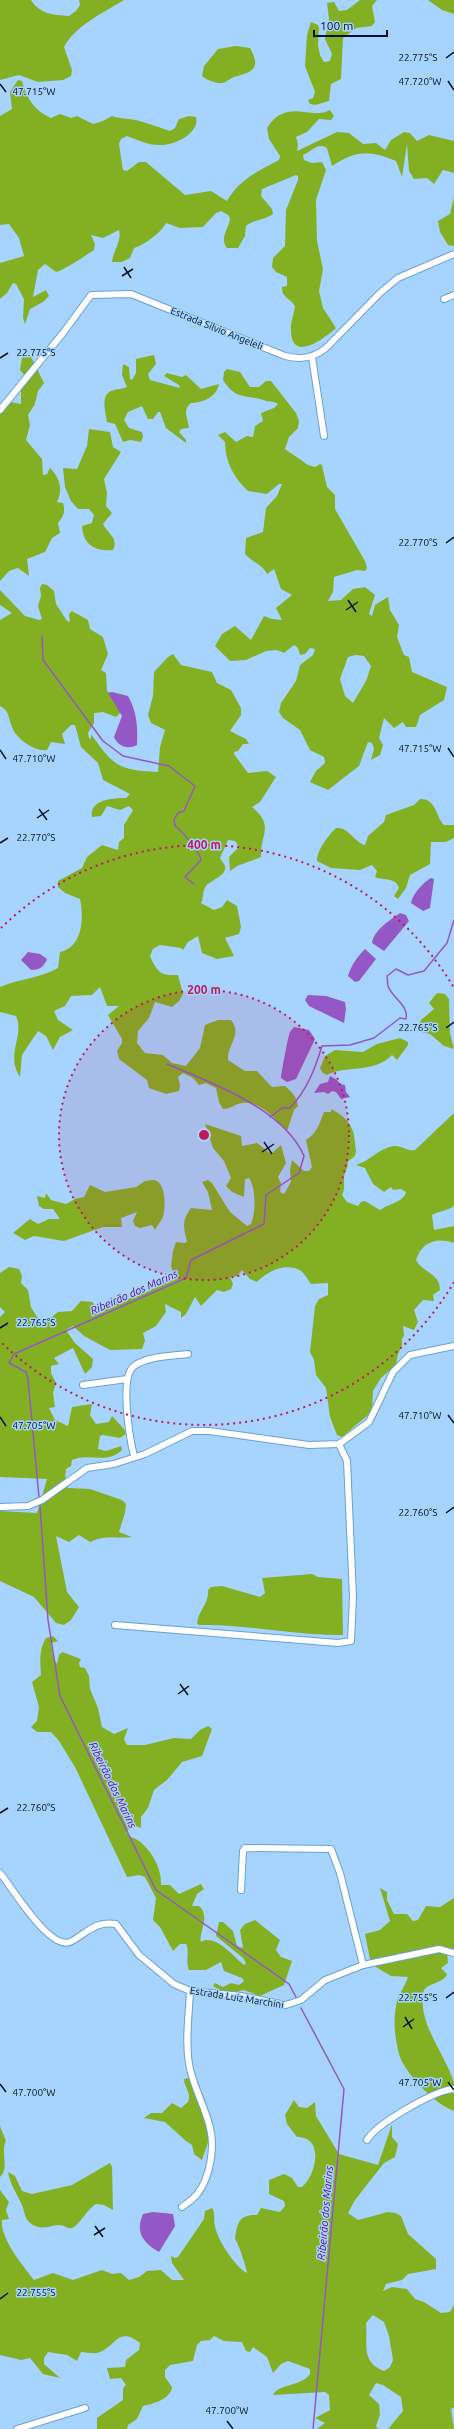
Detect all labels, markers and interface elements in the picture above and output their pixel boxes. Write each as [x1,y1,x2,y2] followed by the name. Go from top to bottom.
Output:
[314,12,387,38] scale bar
[320,19,353,32] text: 100 m
[398,52,438,63] text: 22.775°S
[398,76,442,87] text: 47.720°W
[12,86,56,97] text: 47.715°W
[169,305,265,352] street label: Estrada Silvio Angeleli
[16,347,56,358] text: 22.775°S
[398,537,438,548] text: 22.770°S
[398,743,442,754] text: 47.715°W
[12,753,56,764] text: 47.710°W
[16,832,56,843] text: 22.770°S
[187,838,221,851] text: 400 m
[187,983,221,996] text: 200 m
[398,1022,438,1033] text: 22.765°S
[197,1128,211,1142] centre of rings
[88,1267,180,1317] water label: Ribeirão dos Marins
[16,1317,56,1328] text: 22.765°S
[398,1410,442,1421] text: 47.710°W
[12,1420,56,1431] text: 47.705°W
[398,1507,438,1518] text: 22.760°S
[87,1740,139,1830] water label: Ribeirão dos Marins
[16,1802,56,1813] text: 22.760°S
[189,1985,285,2010] street label: Estrada Luiz Marchini
[398,1992,438,2003] text: 22.755°S
[398,2077,442,2088] text: 47.705°W
[12,2087,56,2098] text: 47.700°W
[315,2165,335,2261] water label: Ribeirão dos Marins
[16,2287,56,2298] text: 22.755°S
[205,2405,249,2416] text: 47.700°W

